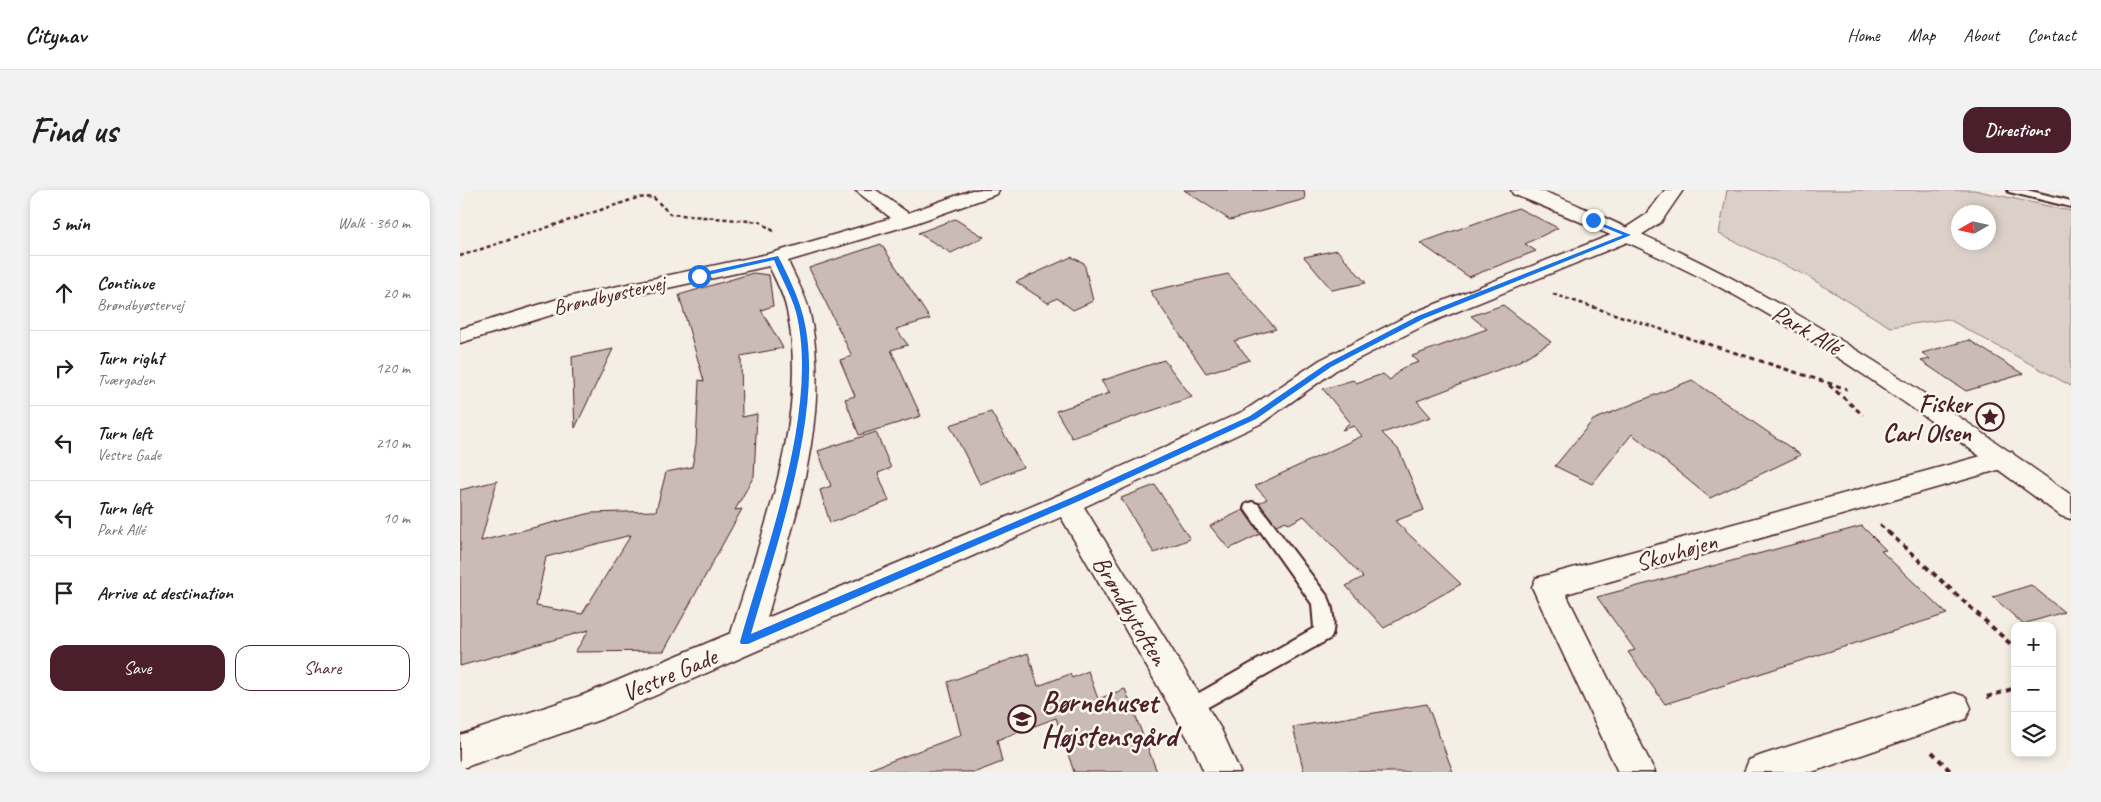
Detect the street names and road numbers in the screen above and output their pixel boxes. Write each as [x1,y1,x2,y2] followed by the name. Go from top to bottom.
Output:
[551,269,670,320] street label: Brøndbyøstervej
[1766,297,1850,365] street label: Park Allé
[1632,525,1722,579] street label: Skovhøjen
[1085,550,1176,673] street label: Brøndbytoften
[617,640,723,709] street label: Vestre Gade

